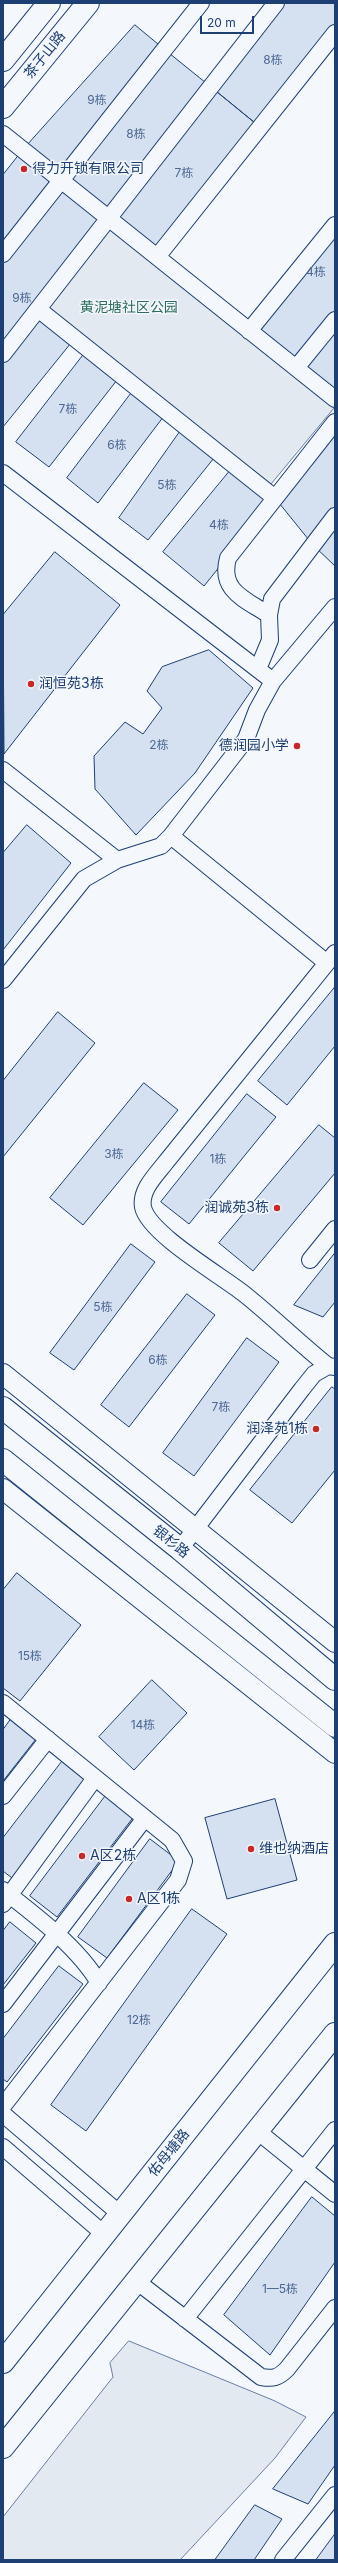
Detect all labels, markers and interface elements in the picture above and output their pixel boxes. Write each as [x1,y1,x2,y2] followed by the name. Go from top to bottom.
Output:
[202,8,256,34] scale bar
[207,15,236,30] text: 20 m
[21,28,69,82] street label: 茶子山路
[263,53,283,67] house number: 8栋
[87,93,107,107] house number: 9栋
[126,127,146,141] house number: 8栋
[32,161,144,177] place label: 得力开锁有限公司
[19,164,29,174] marker: 得力开锁有限公司
[175,166,193,180] house number: 7栋
[306,265,326,279] house number: 4栋
[12,291,32,305] house number: 9栋
[80,300,178,316] park label: 黄泥塘社区公园
[59,402,77,416] house number: 7栋
[107,438,127,452] house number: 6栋
[157,478,177,492] house number: 5栋
[209,518,229,532] house number: 4栋
[39,676,104,692] place label: 润恒苑3栋
[26,679,36,689] marker: 润恒苑3栋
[149,738,169,752] house number: 2栋
[219,738,289,754] place label: 德润园小学
[292,741,302,751] marker: 德润园小学
[104,1147,124,1161] house number: 3栋
[210,1152,226,1166] house number: 1栋
[204,1200,269,1216] place label: 润诚苑3栋
[272,1203,282,1213] marker: 润诚苑3栋
[93,1300,113,1314] house number: 5栋
[148,1353,168,1367] house number: 6栋
[212,1400,230,1414] house number: 7栋
[246,1421,308,1437] place label: 润泽苑1栋
[311,1424,321,1434] marker: 润泽苑1栋
[149,1522,193,1562] street label: 银杉路
[18,1649,42,1663] house number: 15栋
[131,1718,155,1732] house number: 14栋
[259,1841,329,1857] place label: 维也纳酒店
[246,1844,256,1854] marker: 维也纳酒店
[90,1848,136,1864] place label: A区2栋
[77,1851,87,1861] marker: A区2栋
[137,1891,180,1907] place label: A区1栋
[124,1894,134,1904] marker: A区1栋
[127,2013,151,2027] house number: 12栋
[145,2126,193,2180] street label: 佑母塘路
[262,2282,298,2296] house number: 1—5栋

